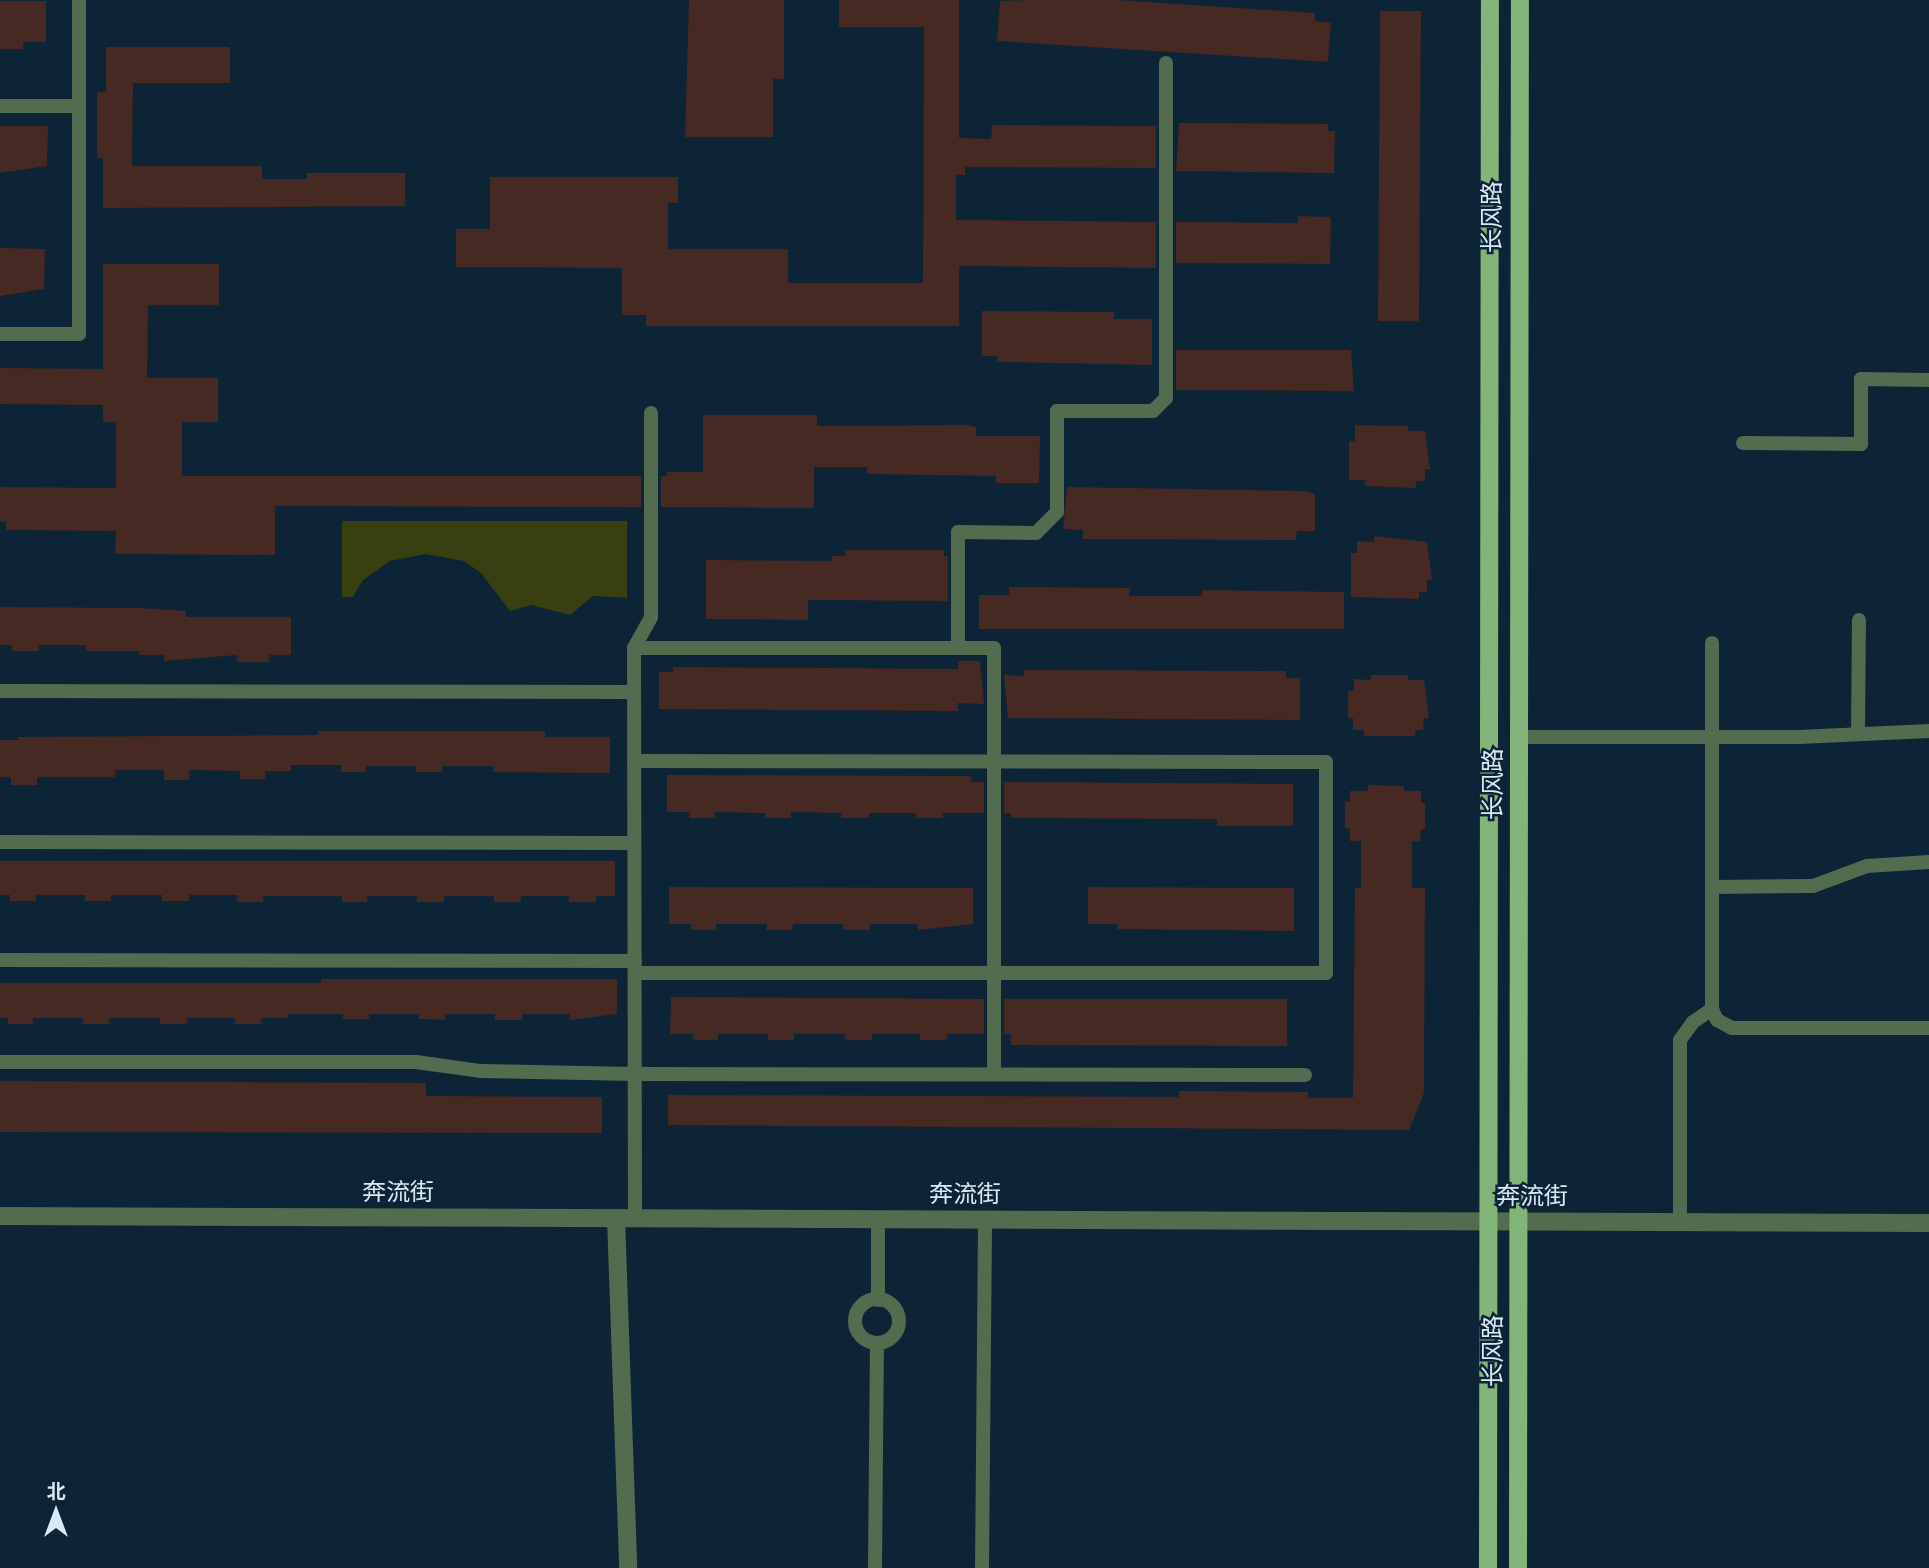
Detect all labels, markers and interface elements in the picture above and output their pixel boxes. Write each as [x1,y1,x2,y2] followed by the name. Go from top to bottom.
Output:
[1478,181,1506,253] street label: 长风路
[1479,748,1507,820] street label: 长风路
[362,1178,434,1206] street label: 奔流街
[929,1180,1001,1208] street label: 奔流街
[1496,1182,1568,1210] street label: 奔流街
[1479,1315,1507,1387] street label: 长风路
[21,1477,91,1547] north arrow
[46,1479,66,1503] text: 北

